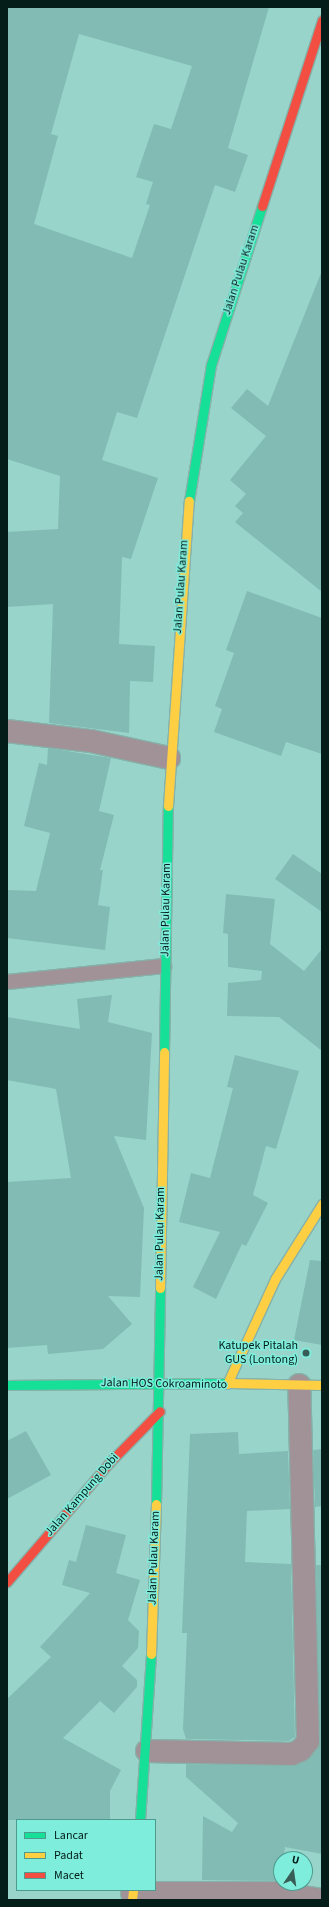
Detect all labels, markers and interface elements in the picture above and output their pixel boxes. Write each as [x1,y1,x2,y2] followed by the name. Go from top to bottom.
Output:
[220,223,262,317] street label: Jalan Pulau Karam
[171,540,191,634] street label: Jalan Pulau Karam
[158,863,174,957] street label: Jalan Pulau Karam
[152,1187,168,1281] street label: Jalan Pulau Karam
[218,1339,298,1367] place label: Katupek Pitalah GUS (Lontong)
[301,1348,311,1358] marker: Katupek Pitalah GUS (Lontong)
[101,1376,227,1392] street label: Jalan HOS Cokroaminoto
[42,1451,122,1539] street label: Jalan Kampung Dobi
[145,1511,163,1605] street label: Jalan Pulau Karam
[16,1819,156,1891] legend
[54,1827,88,1844] text: Lancar
[54,1847,83,1864] text: Padat
[273,1851,313,1891] north arrow
[290,1852,301,1868] text: U
[54,1867,84,1884] text: Macet

